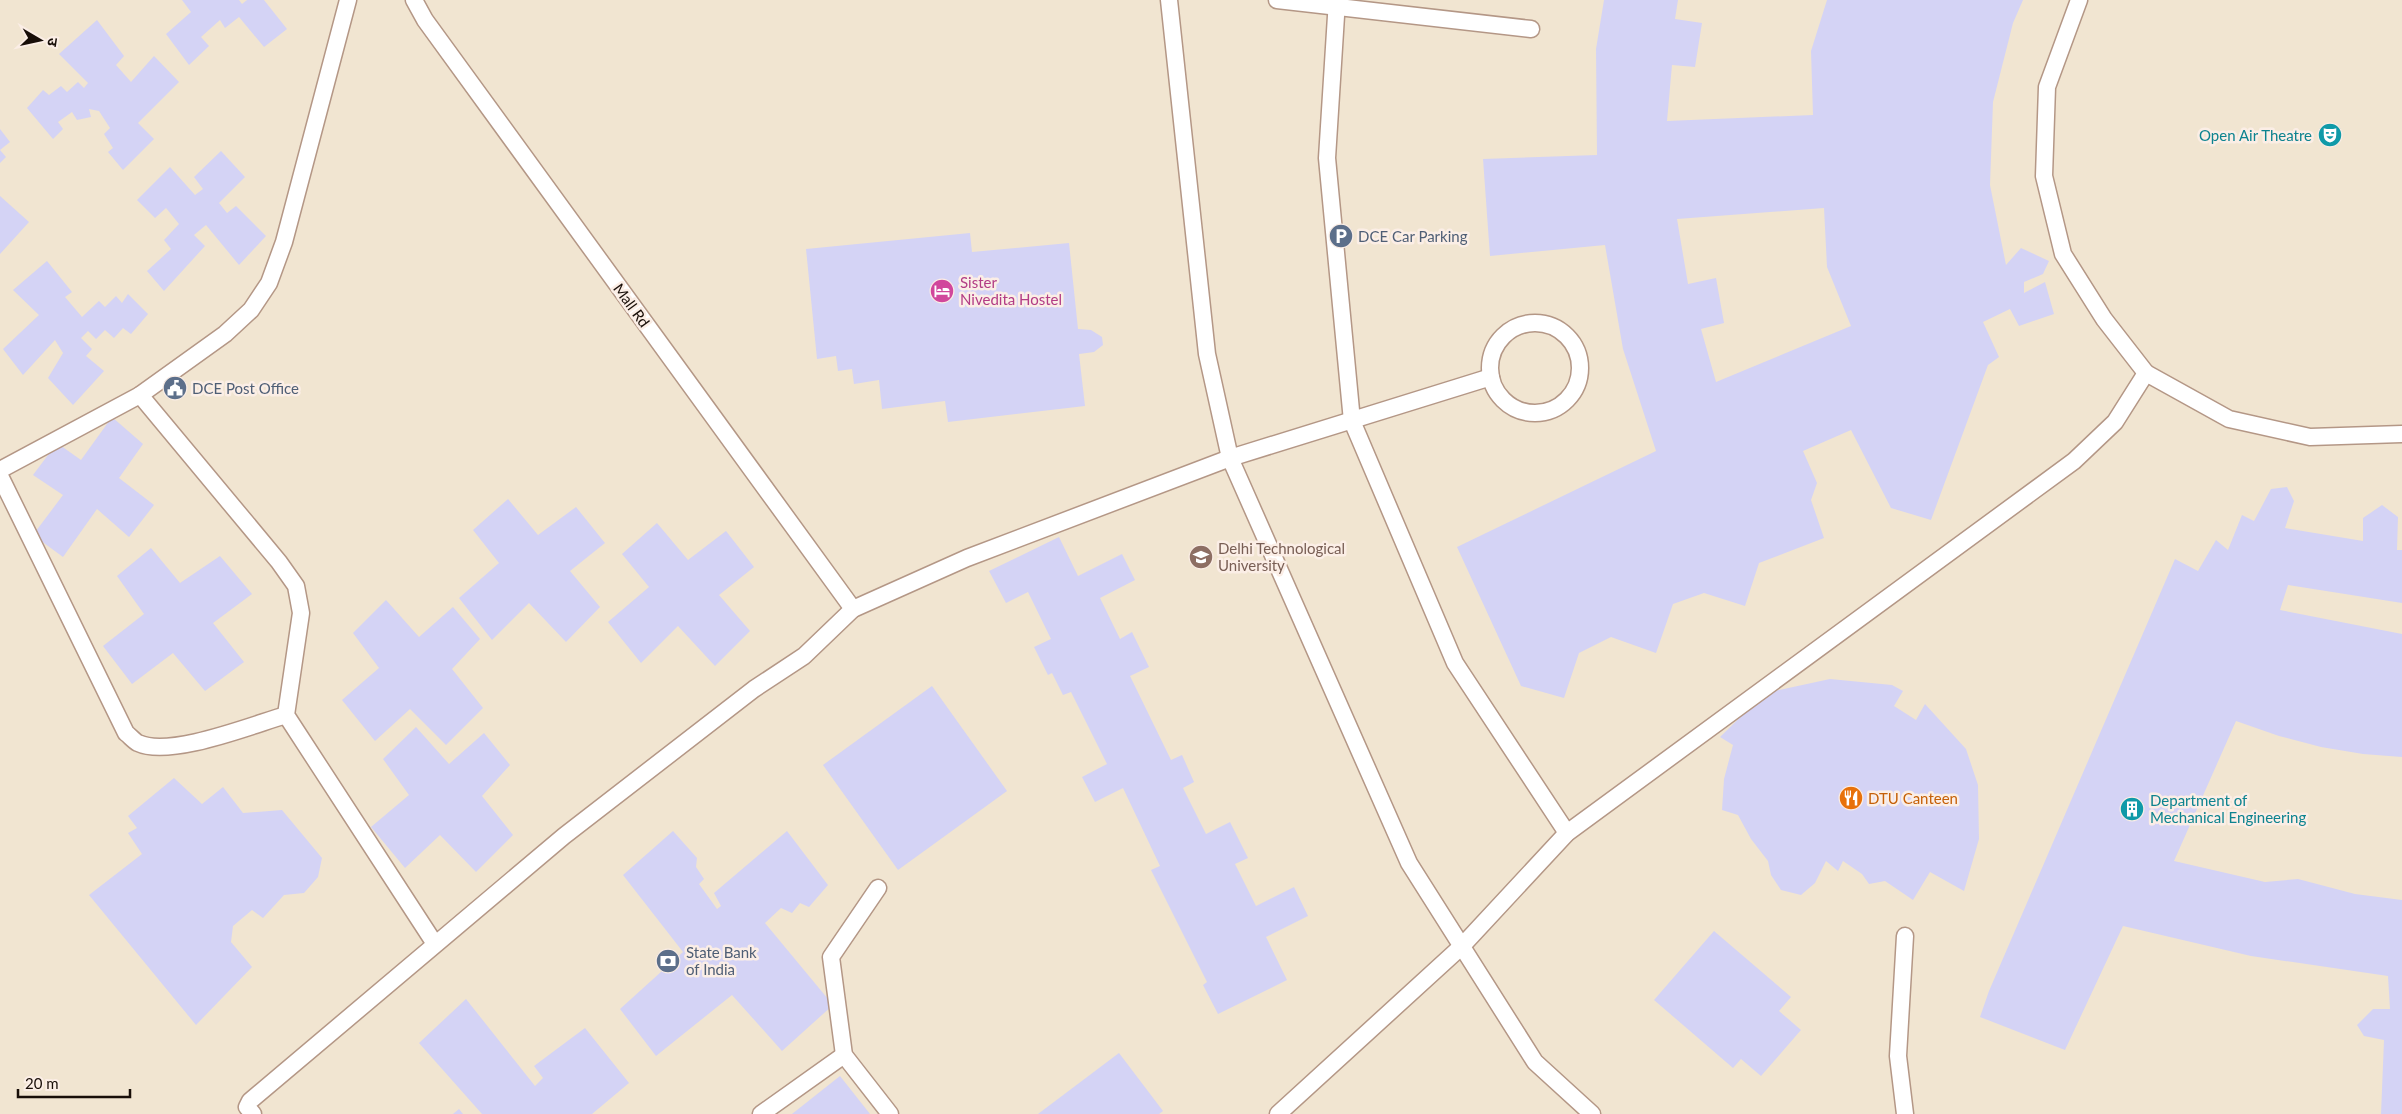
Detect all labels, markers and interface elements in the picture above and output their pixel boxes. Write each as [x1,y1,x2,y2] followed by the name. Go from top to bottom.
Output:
[15,15,65,65] north arrow
[44,37,62,48] text: उ
[2317,122,2343,148] theatre icon: Open Air Theatre
[2199,126,2312,144] place label: Open Air Theatre
[1328,223,1354,249] parking icon: DCE Car Parking
[1358,227,1468,245] place label: DCE Car Parking
[960,273,1062,308] place label: Sister Nivedita Hostel
[929,278,955,304] hotel icon: Sister Nivedita Hostel
[610,280,654,330] street label: Mall Rd
[162,375,188,401] public building icon: DCE Post Office
[192,379,299,397] place label: DCE Post Office
[1218,539,1345,574] place label: Delhi Technological University
[1188,544,1214,570] school or university icon: Delhi Technological University
[1838,785,1864,811] restaurant icon: DTU Canteen
[1868,789,1958,807] place label: DTU Canteen
[2150,791,2306,826] place label: Department of Mechanical Engineering
[2119,796,2145,822] building icon: Department of Mechanical Engineering
[686,943,757,978] place label: State Bank of India
[655,948,681,974] bank icon: State Bank of India
[18,1066,130,1098] scale bar
[25,1074,59,1092] text: 20 m

